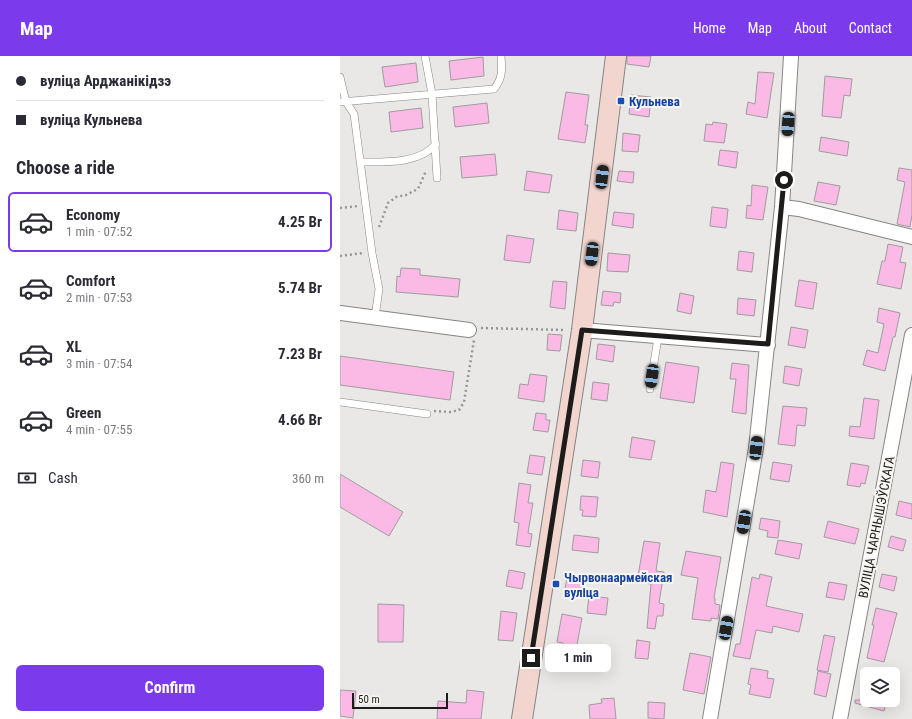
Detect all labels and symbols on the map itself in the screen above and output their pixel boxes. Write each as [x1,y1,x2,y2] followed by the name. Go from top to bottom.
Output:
[629,94,680,109] place label: Кульнева
[616,96,626,106] marker: Кульнева
[781,112,795,136] car
[595,164,609,190] car
[775,171,793,189] route start
[585,241,599,267] car
[644,363,660,389] car
[749,435,763,461] car
[855,454,898,599] street label: ВУЛІЦА ЧАРНЫШЭЎСКАГА
[736,509,752,535] car
[564,570,672,600] place label: Чырвонаармейская вуліца
[551,579,561,589] marker: Чырвонаармейская вуліца
[718,615,734,641] car
[545,644,611,672] callout: 1 min
[522,649,540,667] route end
[352,691,448,710] scale bar

